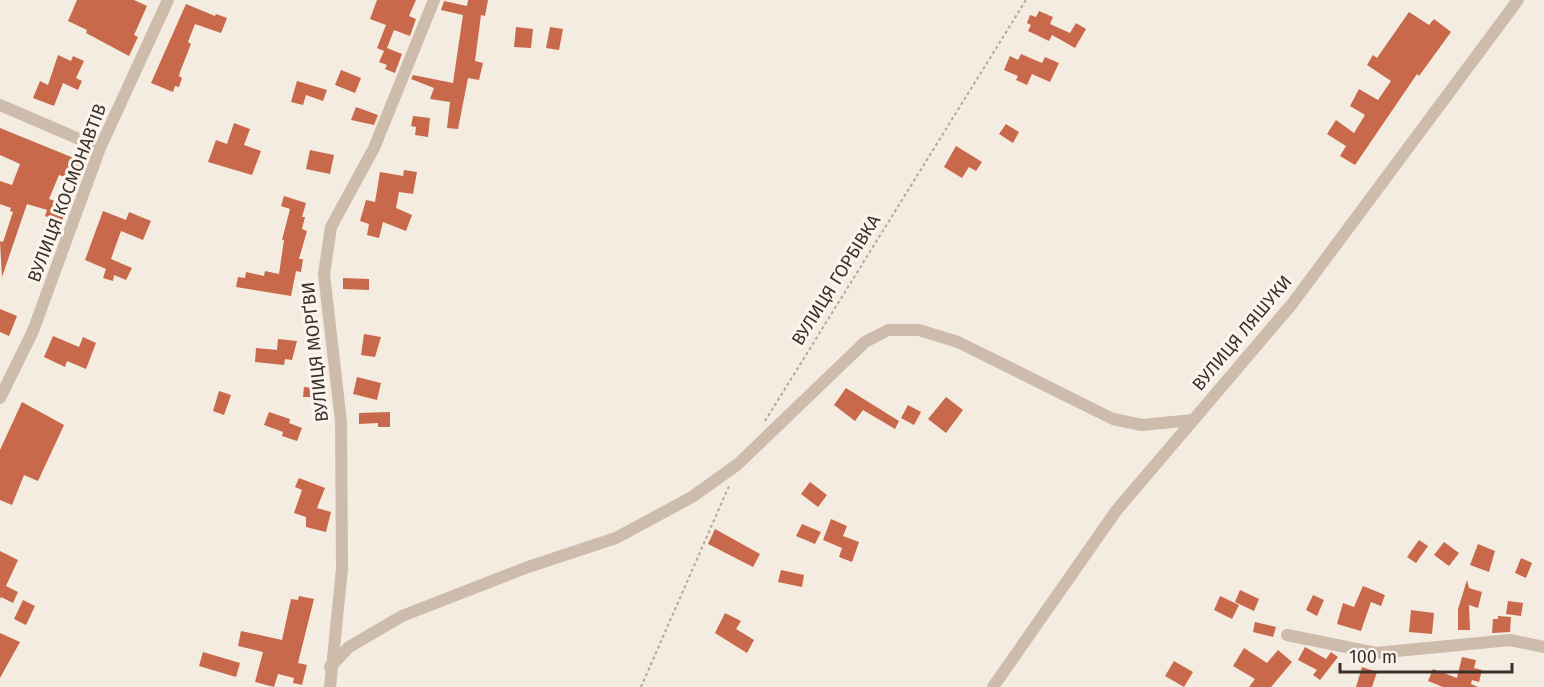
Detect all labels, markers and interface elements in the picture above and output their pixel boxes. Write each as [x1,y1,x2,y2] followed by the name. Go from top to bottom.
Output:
[23,101,111,285] street label: ВУЛИЦЯ КОСМОНАВТІВ
[787,210,885,350] street label: ВУЛИЦЯ ГОРБІВКА
[1187,271,1297,395] street label: ВУЛИЦЯ ЛЯШУКИ
[297,281,333,423] street label: ВУЛИЦЯ МОРҐВИ
[1340,636,1512,674] scale bar
[1349,646,1397,668] text: 100 m

